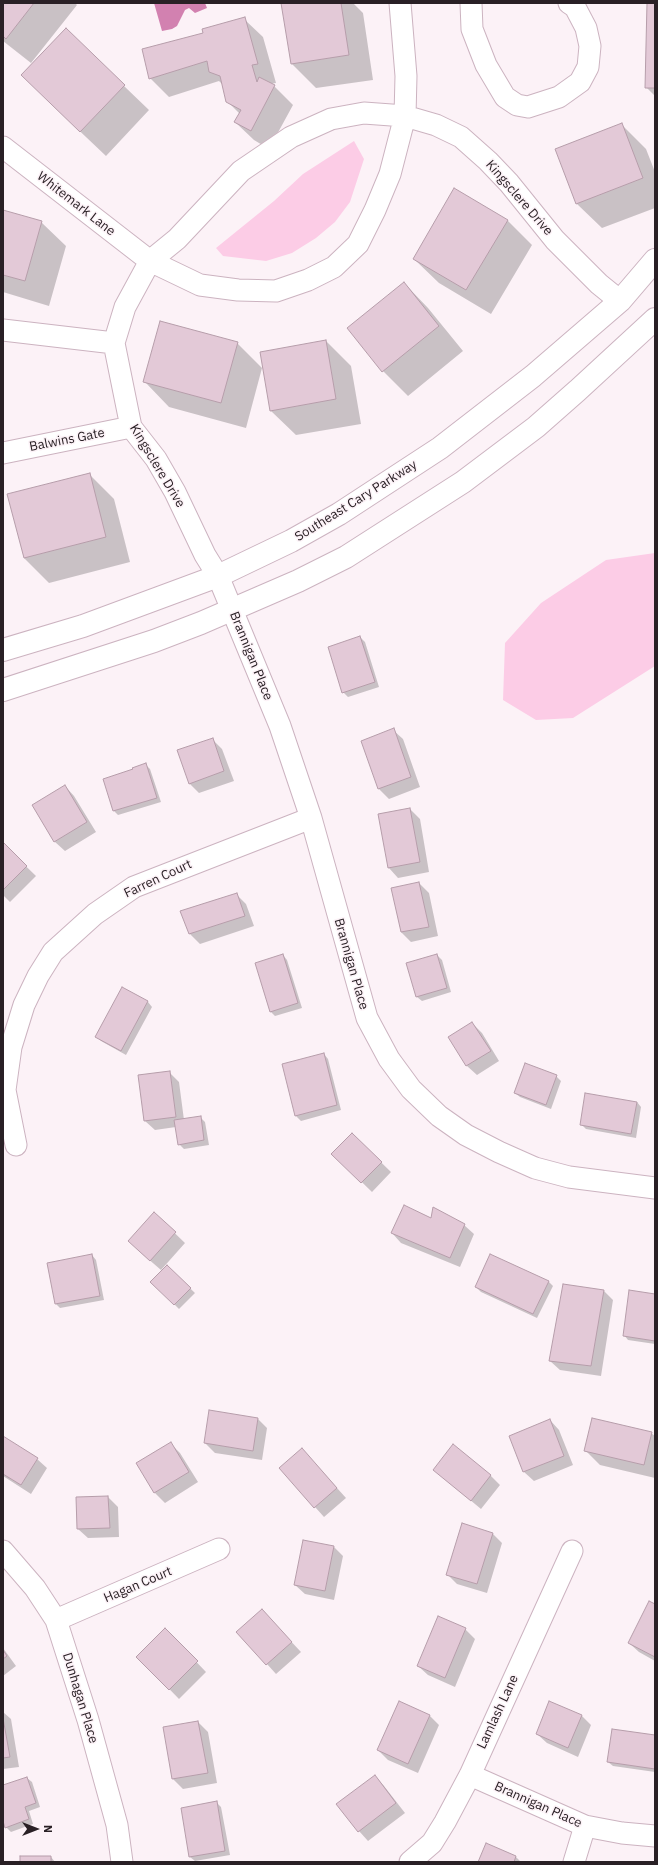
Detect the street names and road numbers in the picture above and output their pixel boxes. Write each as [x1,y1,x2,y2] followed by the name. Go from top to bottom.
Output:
[482,157,556,239] street label: Kingsclere Drive
[34,169,118,239] street label: Whitemark Lane
[126,422,188,510] street label: Kingsclere Drive
[28,425,106,455] street label: Balwins Gate
[292,457,420,545] street label: Southeast Cary Parkway
[226,609,276,703] street label: Brannigan Place
[122,857,194,901] street label: Farren Court
[331,917,371,1011] street label: Brannigan Place
[102,1564,174,1606] street label: Hagan Court
[59,1651,101,1745] street label: Dunhagan Place
[474,1672,522,1752] street label: Lamlash Lane
[492,1779,584,1831] street label: Brannigan Place

